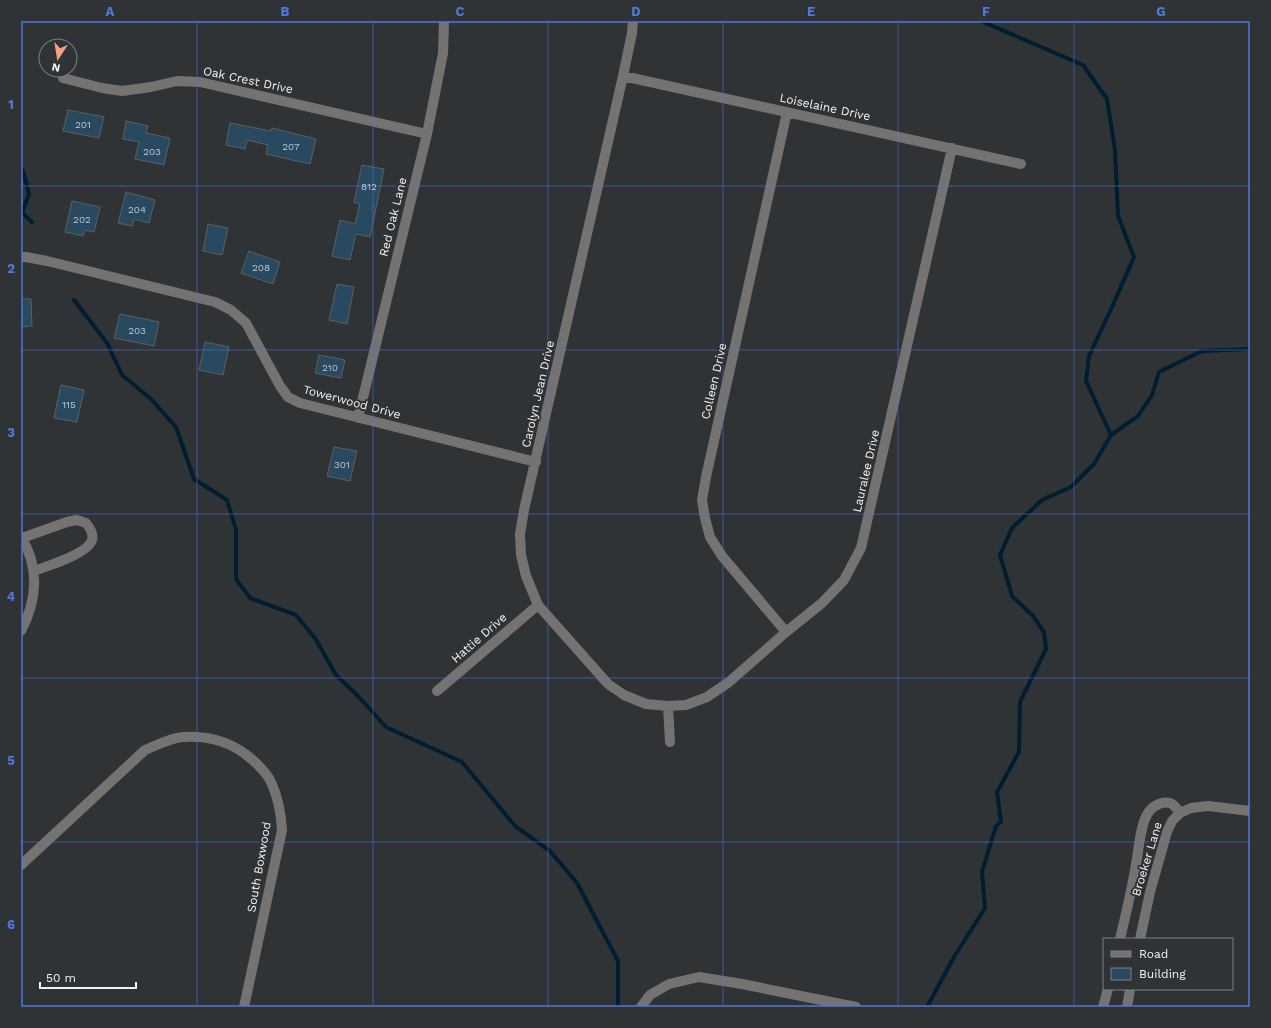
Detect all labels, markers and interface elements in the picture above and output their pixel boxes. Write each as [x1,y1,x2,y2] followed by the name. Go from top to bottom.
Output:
[106,4,115,19] text: A
[281,4,290,19] text: B
[456,4,465,19] text: C
[631,4,641,19] text: D
[807,4,815,19] text: E
[982,4,990,19] text: F
[1156,4,1166,19] text: G
[38,38,78,78] north arrow
[51,60,61,74] text: N
[202,64,294,96] street label: Oak Crest Drive
[778,91,872,123] street label: Loiselaine Drive
[8,97,14,112] text: 1
[75,119,91,130] house number: 201
[282,141,300,152] house number: 207
[143,146,161,157] house number: 203
[376,176,410,258] street label: Red Oak Lane
[361,181,377,192] house number: 812
[128,204,146,215] house number: 204
[73,214,91,225] house number: 202
[7,261,15,276] text: 2
[252,262,270,273] house number: 208
[128,325,146,336] house number: 203
[519,339,557,449] street label: Carolyn Jean Drive
[698,341,730,421] street label: Colleen Drive
[322,362,338,373] house number: 210
[302,382,402,422] street label: Towerwood Drive
[62,399,76,410] house number: 115
[7,425,15,440] text: 3
[850,428,882,514] street label: Lauralee Drive
[334,459,350,470] house number: 301
[7,589,16,604] text: 4
[449,610,510,666] street label: Hattie Drive
[7,753,15,768] text: 5
[1129,820,1165,898] street label: Broeker Lane
[244,821,274,913] street label: South Boxwood
[7,917,15,932] text: 6
[1103,938,1233,990] legend
[1139,947,1168,961] text: Road
[40,964,136,990] scale bar
[1139,967,1186,981] text: Building
[46,971,76,985] text: 50 m

